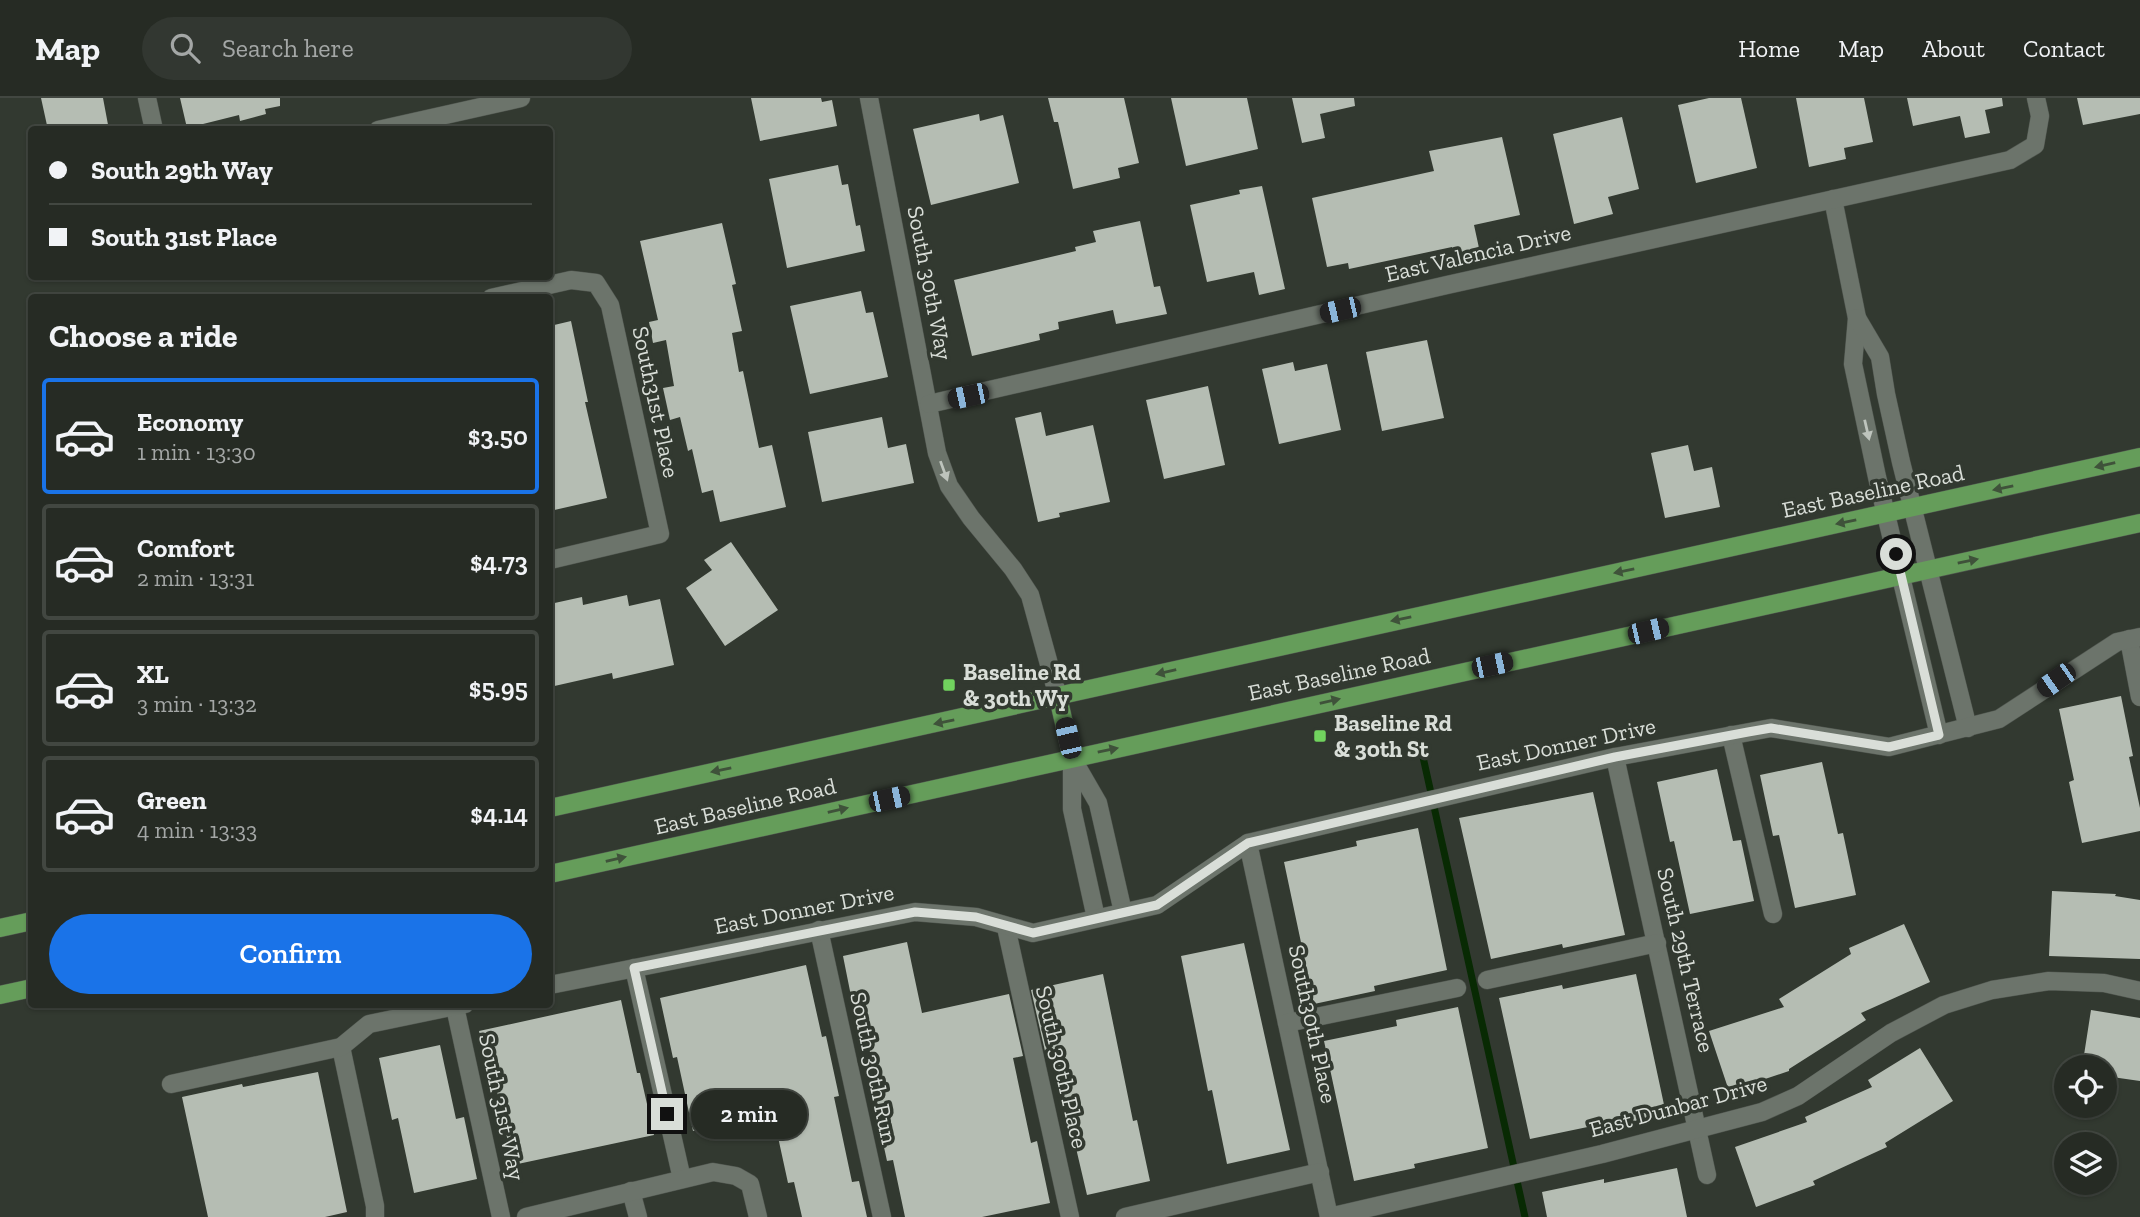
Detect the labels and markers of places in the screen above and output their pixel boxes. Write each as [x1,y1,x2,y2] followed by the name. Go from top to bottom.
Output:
[963,658,1081,712] place label: Baseline Rd & 30th Wy
[941,677,957,693] marker: Baseline Rd & 30th Wy
[1334,709,1452,763] place label: Baseline Rd & 30th St
[1312,728,1328,744] marker: Baseline Rd & 30th St

